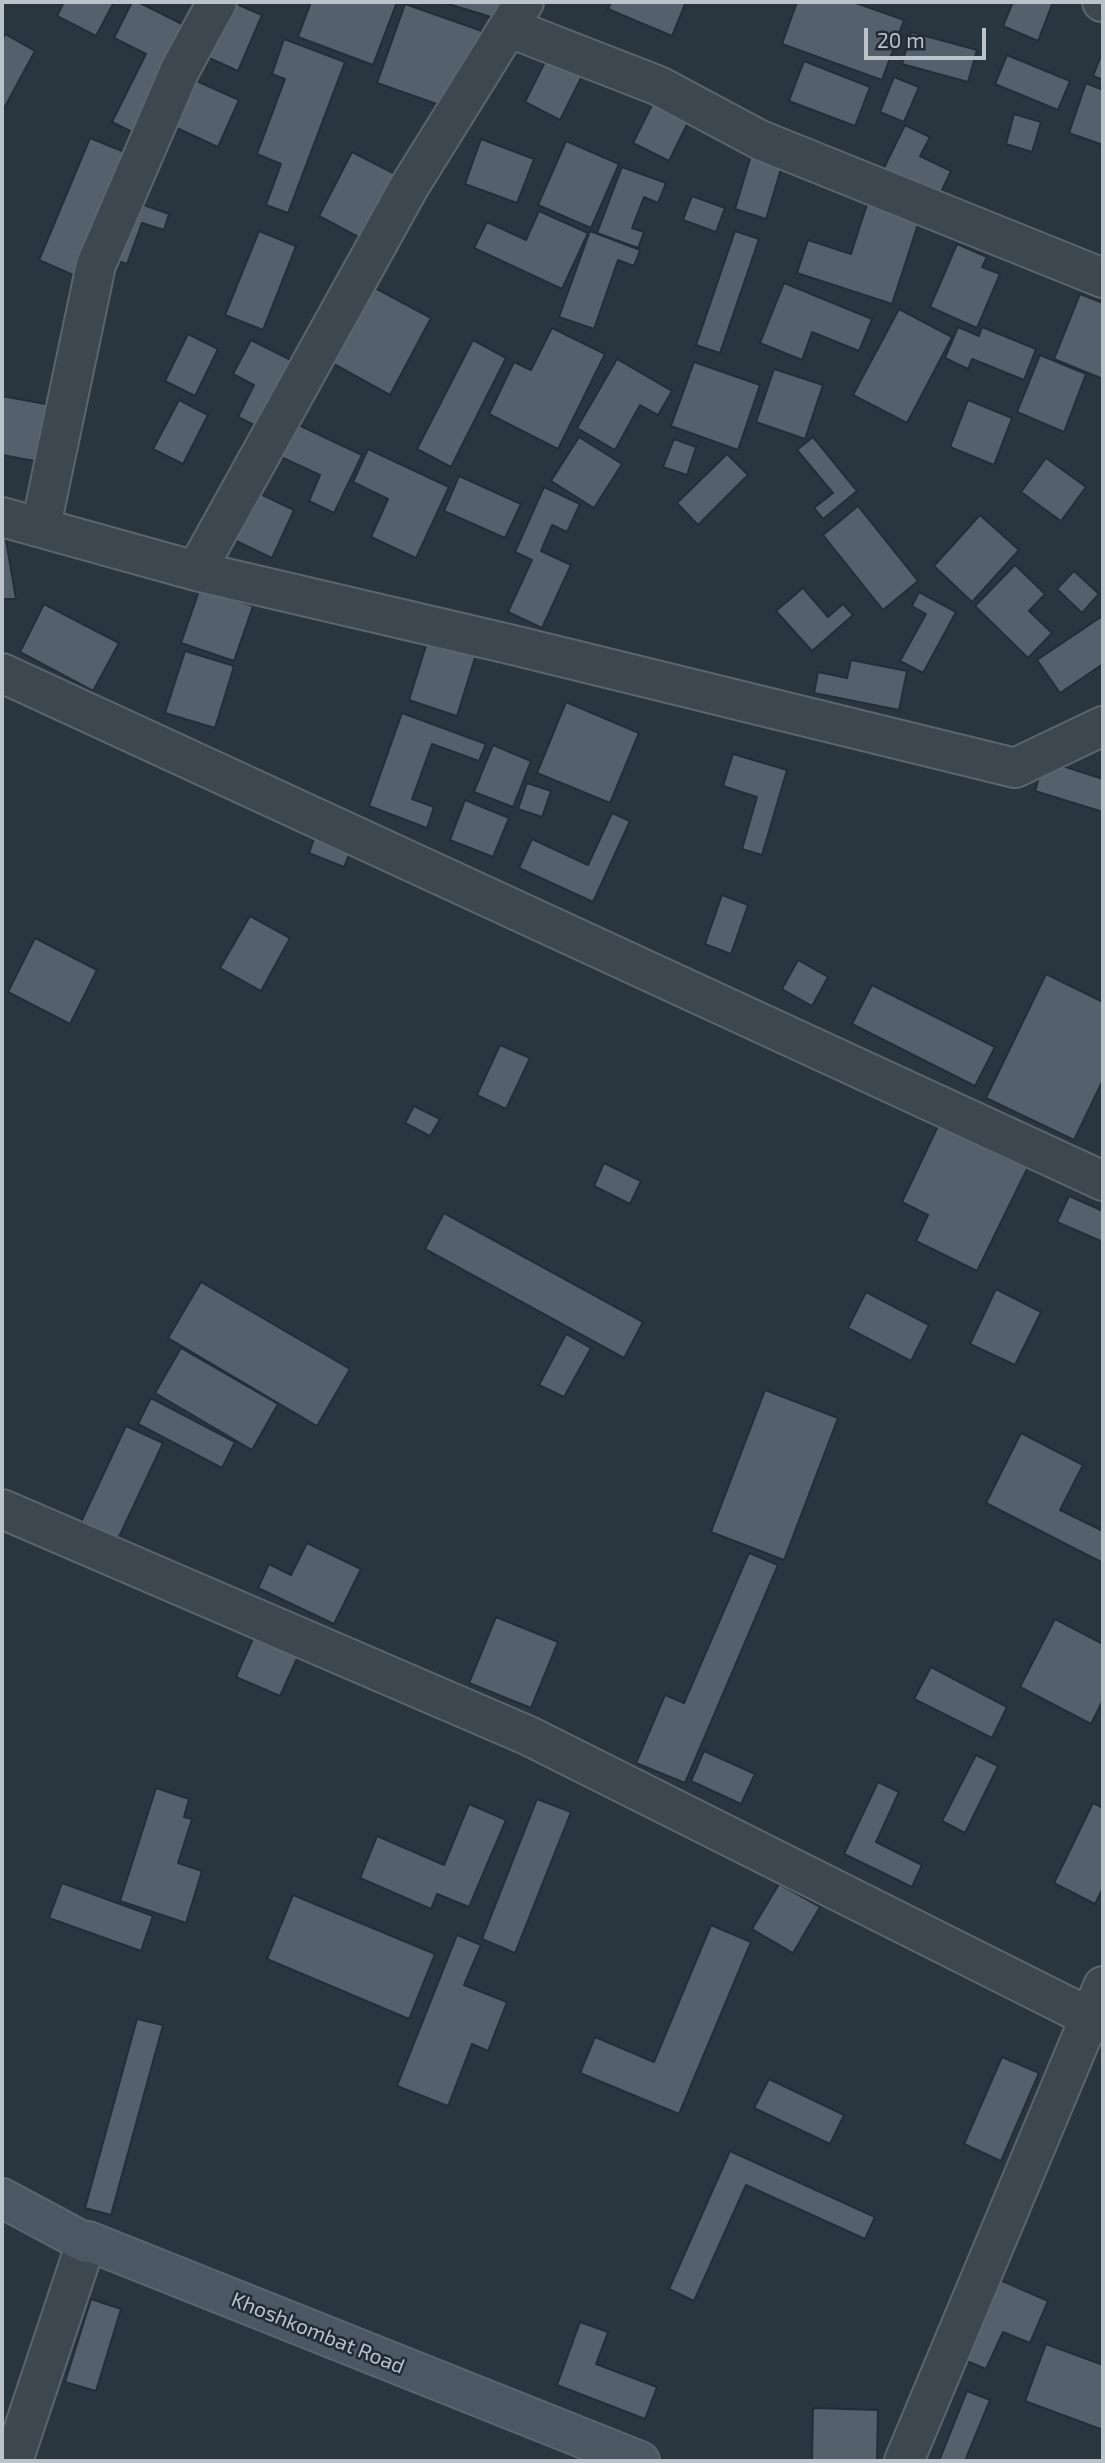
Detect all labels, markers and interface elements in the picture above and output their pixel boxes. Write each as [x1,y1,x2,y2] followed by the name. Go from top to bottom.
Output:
[867,14,990,58] scale bar
[877,27,925,52] text: 20 m
[228,2287,408,2379] street label: Khoshkombat Road

